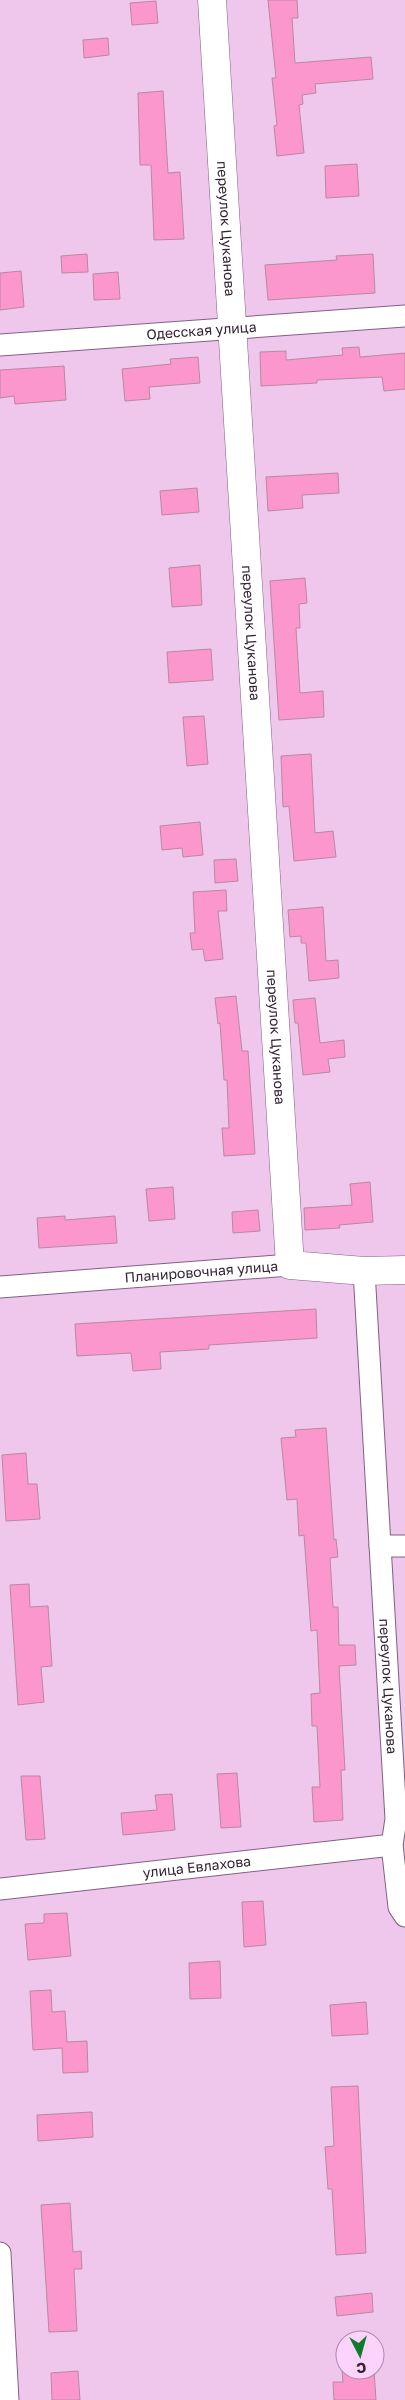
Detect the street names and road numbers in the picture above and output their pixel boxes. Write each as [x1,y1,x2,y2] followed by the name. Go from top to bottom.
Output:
[214,160,239,297] street label: переулок Цуканова
[146,318,257,342] street label: Одесская улица
[239,565,264,701] street label: переулок Цуканова
[264,969,289,1105] street label: переулок Цуканова
[124,1257,279,1286] street label: Планировочная улица
[376,1618,401,1754] street label: переулок Цуканова
[142,1852,252,1881] street label: улица Евлахова

